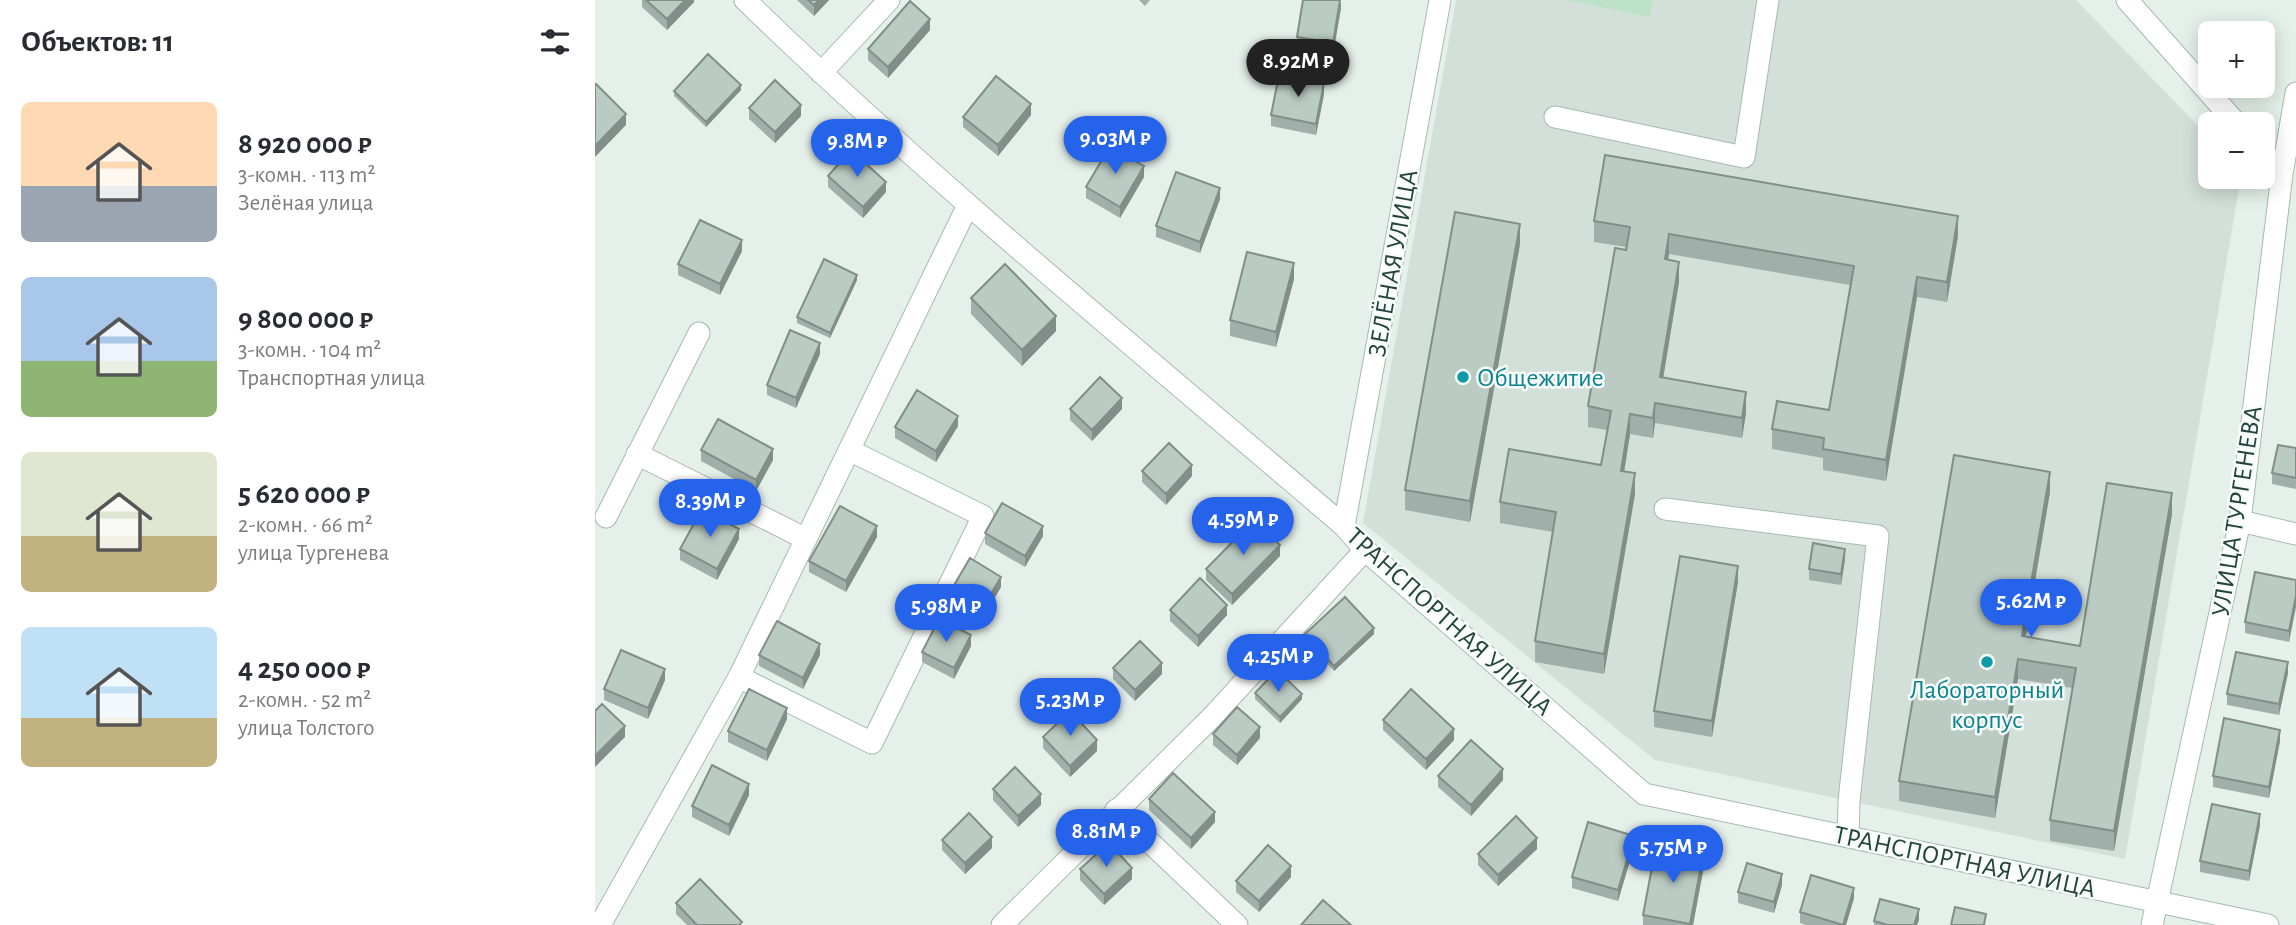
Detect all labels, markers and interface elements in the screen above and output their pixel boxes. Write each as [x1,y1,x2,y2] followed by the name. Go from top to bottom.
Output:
[2198,21,2275,189] map controls
[2198,21,2275,98] button: +
[536,23,574,61] icon: filters
[21,27,174,57] text: Объектов: 11
[1233,40,1363,99] pin: 8.92M ₽
[1262,50,1334,73] text: 8.92M ₽
[2198,112,2275,189] button: −
[1050,116,1180,176] pin: 9.03M ₽
[800,120,914,179] pin: 9.8M ₽
[1080,127,1150,150] text: 9.03M ₽
[238,129,372,159] text: 8 920 000 ₽
[77,130,161,214] icon: home
[827,130,887,153] text: 9.8M ₽
[238,164,376,187] text: 3-комн. · 113 m²
[1363,167,1422,359] street label: ЗЕЛЁНАЯ УЛИЦА
[238,192,374,215] text: Зелёная улица
[238,304,373,334] text: 9 800 000 ₽
[77,305,161,389] icon: home
[238,339,381,362] text: 3-комн. · 104 m²
[1477,365,1604,391] place label: Общежитие
[238,367,425,390] text: Транспортная улица
[1455,369,1471,385] marker: Общежитие
[2207,404,2266,618] street label: УЛИЦА ТУРГЕНЕВА
[238,479,370,509] text: 5 620 000 ₽
[77,480,161,564] icon: home
[645,480,775,539] pin: 8.39M ₽
[675,490,745,513] text: 8.39M ₽
[1178,498,1308,557] pin: 4.59M ₽
[1208,508,1278,531] text: 4.59M ₽
[238,514,373,537] text: 2-комн. · 66 m²
[1342,523,1557,721] street label: ТРАНСПОРТНАЯ УЛИЦА
[238,542,389,565] text: улица Тургенева
[1966,580,2096,639] pin: 5.62M ₽
[881,584,1011,644] pin: 5.98M ₽
[1996,590,2066,613] text: 5.62M ₽
[911,595,981,618] text: 5.98M ₽
[1213,634,1343,694] pin: 4.25M ₽
[1243,645,1313,668] text: 4.25M ₽
[238,654,370,684] text: 4 250 000 ₽
[1979,654,1995,670] marker: Лабораторный корпус
[77,655,161,739] icon: home
[1910,677,2064,733] place label: Лабораторный корпус
[1005,678,1135,738] pin: 5.23M ₽
[238,689,371,712] text: 2-комн. · 52 m²
[1036,689,1104,712] text: 5.23M ₽
[238,717,374,740] text: улица Толстого
[1041,810,1171,869] pin: 8.81M ₽
[1072,820,1140,843] text: 8.81M ₽
[1832,822,2098,902] street label: ТРАНСПОРТНАЯ УЛИЦА
[1608,826,1738,885] pin: 5.75M ₽
[1639,836,1707,859] text: 5.75M ₽

